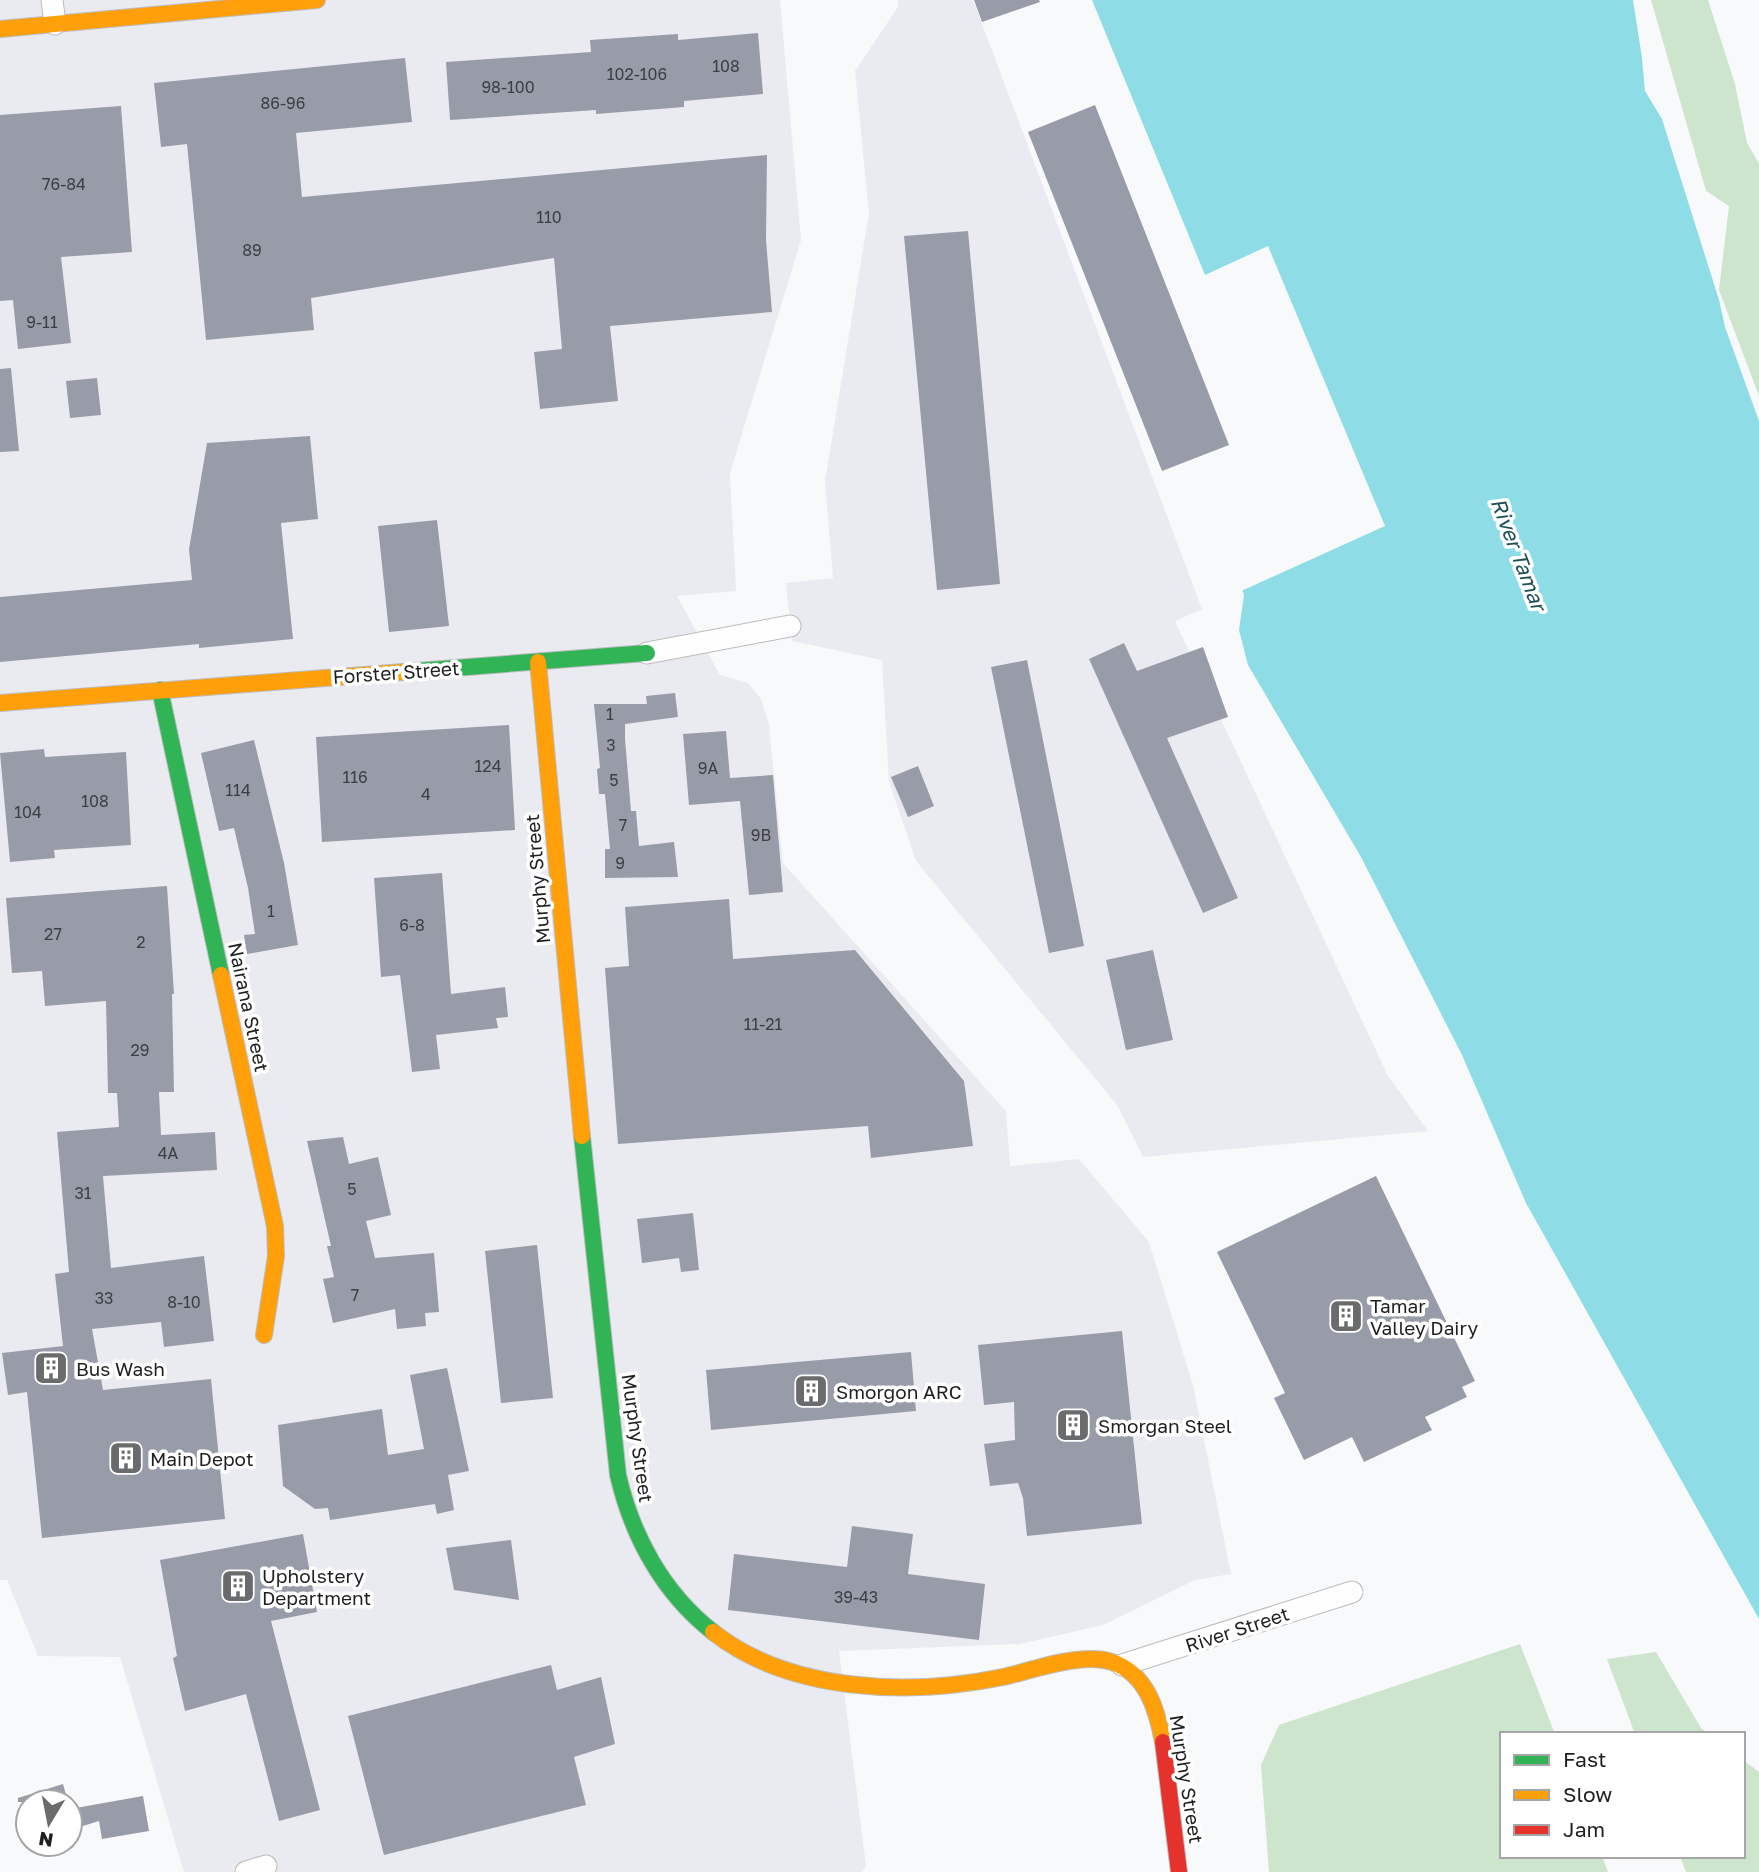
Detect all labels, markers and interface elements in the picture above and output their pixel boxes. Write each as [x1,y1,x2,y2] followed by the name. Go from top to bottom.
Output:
[712,56,740,76] house number: 108
[607,64,667,84] house number: 102-106
[481,77,535,97] house number: 98-100
[261,93,305,113] house number: 86-96
[42,174,86,194] house number: 76-84
[536,207,562,227] house number: 110
[242,240,262,260] house number: 89
[26,312,58,332] house number: 9-11
[1486,494,1553,617] water label: River Tamar
[332,656,460,688] street label: Forster Street
[606,704,614,724] house number: 1
[606,735,616,755] house number: 3
[475,756,501,776] house number: 124
[698,758,718,778] house number: 9A
[342,767,368,787] house number: 116
[609,770,619,790] house number: 5
[225,780,251,800] house number: 114
[421,784,431,804] house number: 4
[81,791,109,811] house number: 108
[14,802,42,822] house number: 104
[520,813,554,945] street label: Murphy Street
[619,815,627,835] house number: 7
[751,825,771,845] house number: 9B
[615,853,625,873] house number: 9
[267,901,275,921] house number: 1
[399,915,425,935] house number: 6-8
[44,924,62,944] house number: 27
[136,932,146,952] house number: 2
[224,940,274,1074] street label: Nairana Street
[744,1014,783,1034] house number: 11-21
[131,1040,149,1060] house number: 29
[158,1143,179,1163] house number: 4A
[347,1179,357,1199] house number: 5
[74,1183,92,1203] house number: 31
[351,1285,359,1305] house number: 7
[95,1288,113,1308] house number: 33
[167,1292,201,1312] house number: 8-10
[1370,1294,1478,1339] place label: Tamar Valley Dairy
[1327,1297,1365,1335] building icon: Tamar Valley Dairy
[32,1349,70,1387] building icon: Bus Wash
[76,1357,165,1380] place label: Bus Wash
[618,1372,658,1504] street label: Murphy Street
[792,1372,830,1410] building icon: Smorgon ARC
[836,1380,962,1403] place label: Smorgon ARC
[1054,1406,1092,1444] building icon: Smorgan Steel
[1098,1414,1232,1437] place label: Smorgan Steel
[107,1439,145,1477] building icon: Main Depot
[150,1447,254,1470] place label: Main Depot
[262,1564,371,1609] place label: Upholstery Department
[219,1567,257,1605] building icon: Upholstery Department
[834,1587,878,1607] house number: 39-43
[1182,1601,1292,1657] street label: River Street
[1165,1713,1209,1845] street label: Murphy Street
[1500,1732,1745,1858] legend
[1563,1746,1606,1772] text: Fast
[1563,1781,1612,1807] text: Slow
[14,1788,84,1858] north arrow
[1563,1816,1605,1842] text: Jam
[37,1828,55,1853] text: N

